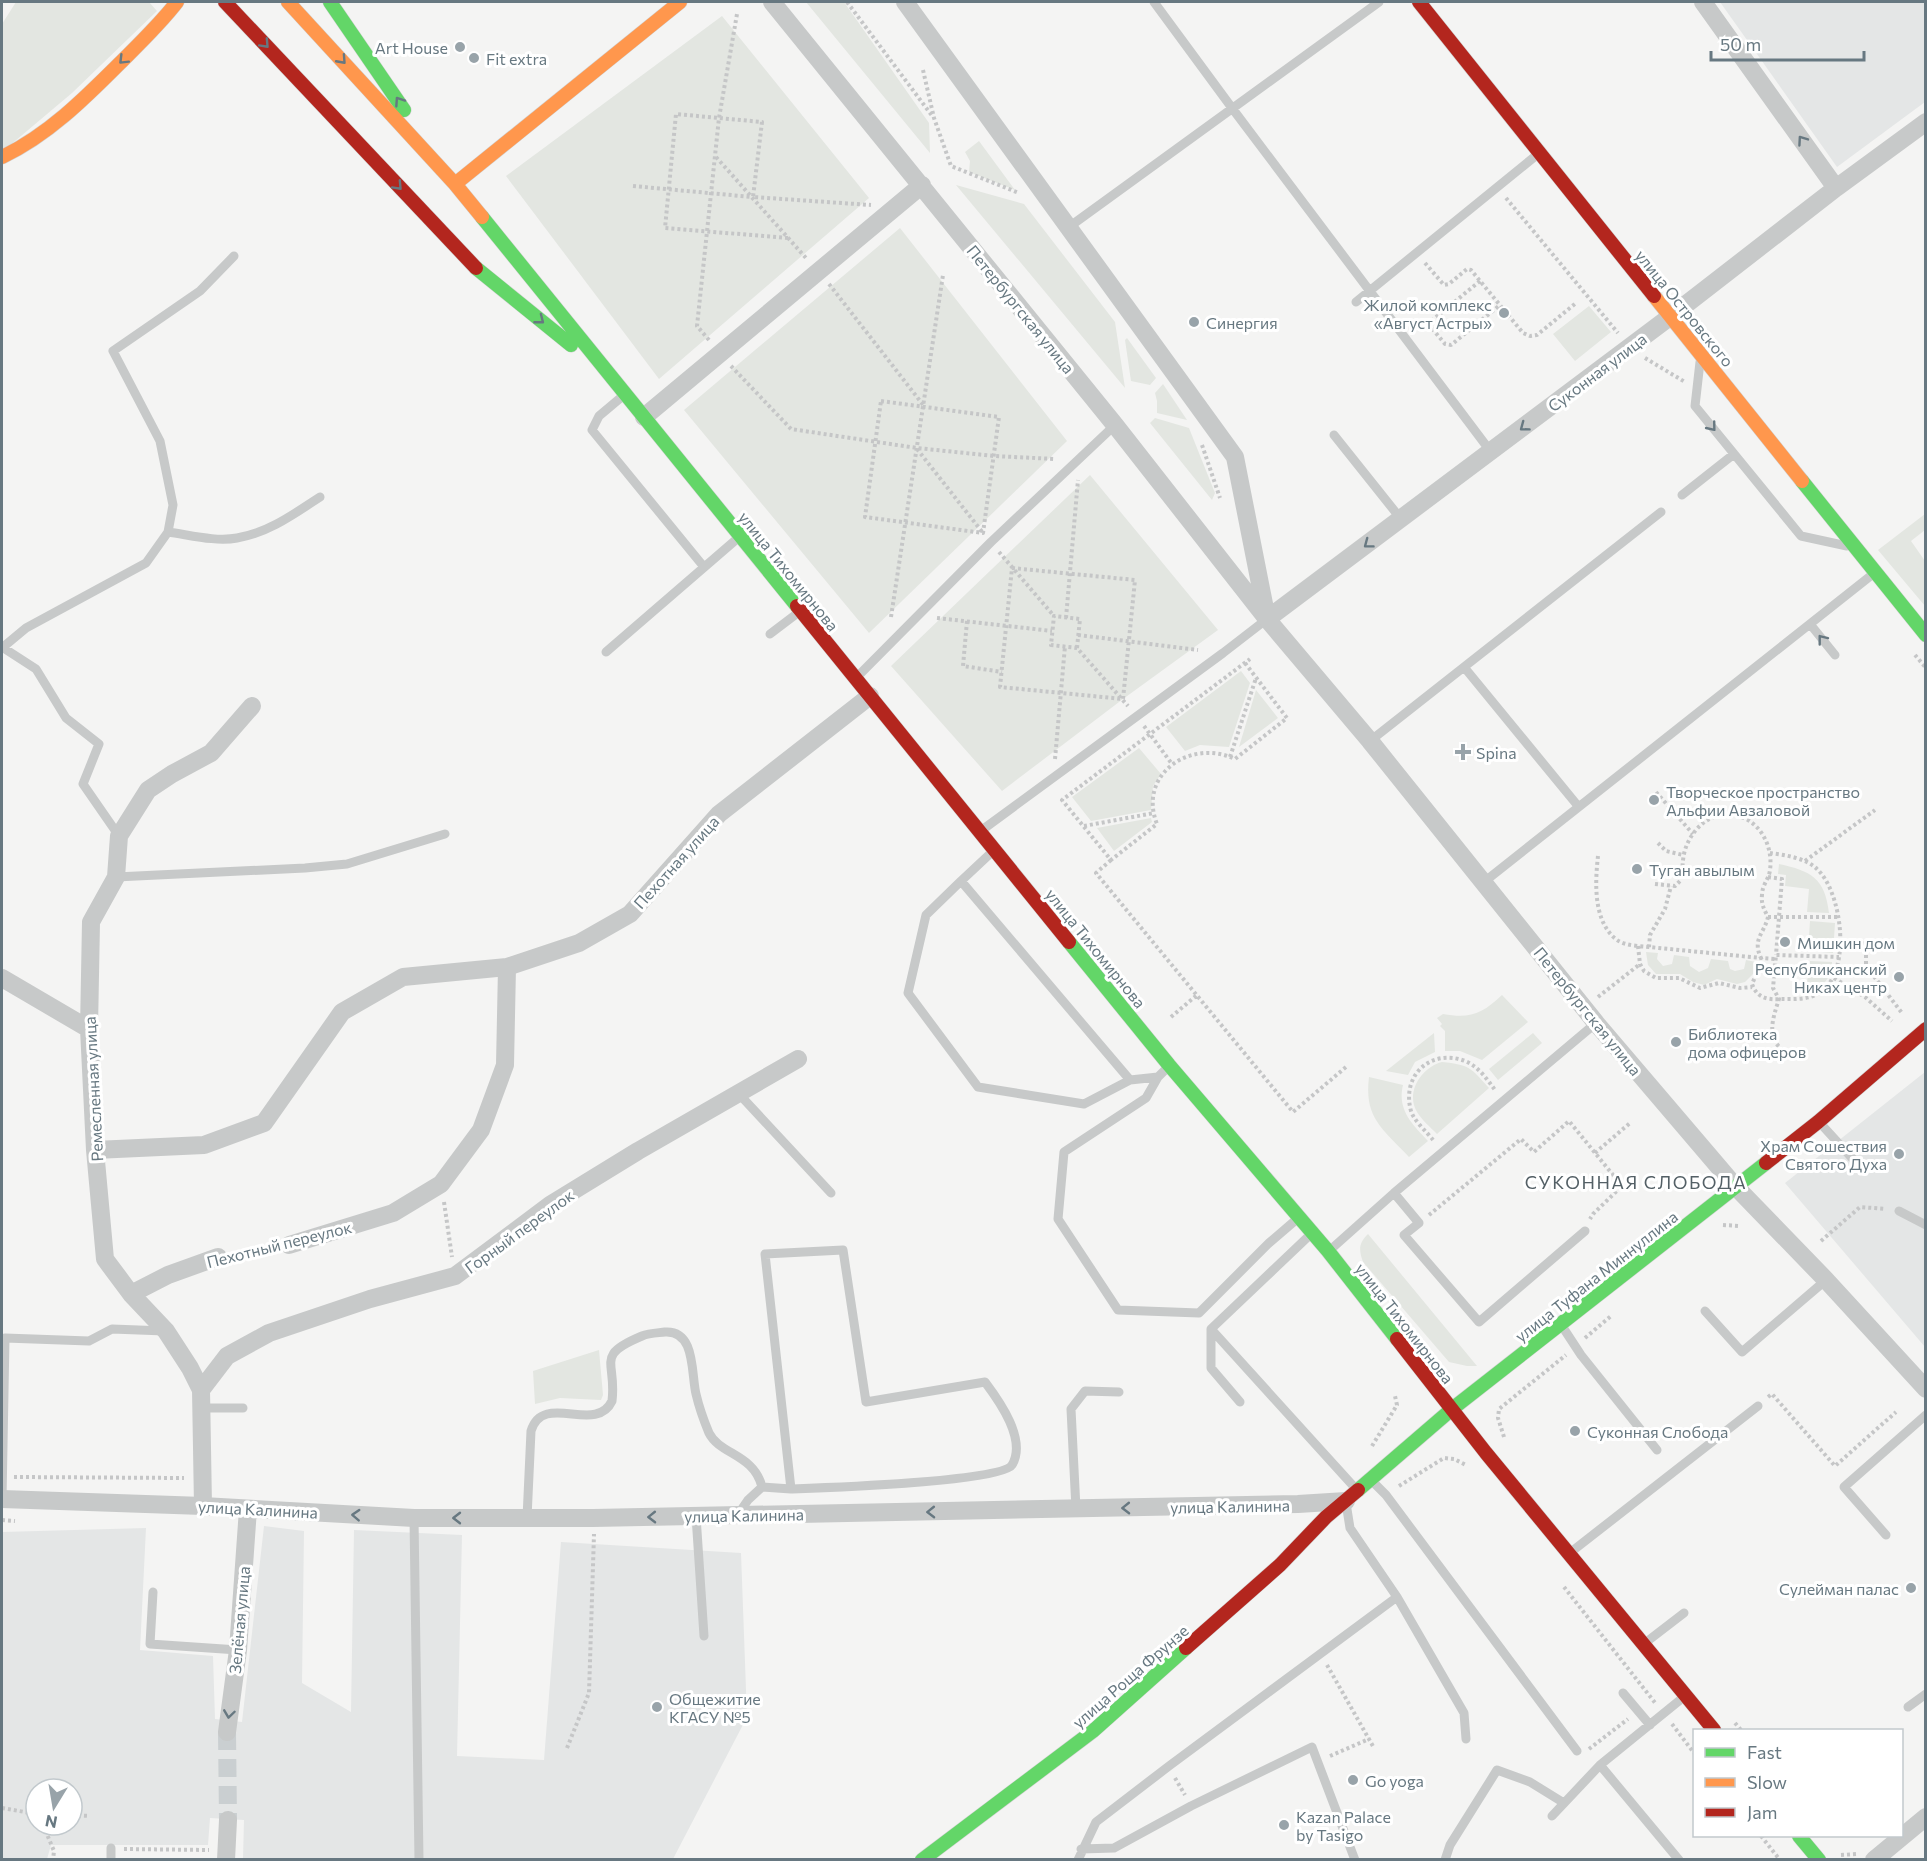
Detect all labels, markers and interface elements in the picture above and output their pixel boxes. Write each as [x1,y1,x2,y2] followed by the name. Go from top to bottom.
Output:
[1711,24,1864,62] scale bar
[1720,33,1761,55] text: 50 m
[257,37,268,48] one-way arrow
[375,38,448,57] place label: Art House
[453,40,467,54] marker: Art House
[486,49,547,68] place label: Fit extra
[467,51,481,65] marker: Fit extra
[120,52,131,63] one-way arrow
[334,53,345,64] one-way arrow
[395,97,406,108] one-way arrow
[1798,135,1809,146] one-way arrow
[391,180,402,190] one-way arrow
[963,241,1079,377] street label: Петербургская улица
[1632,246,1738,370] street label: улица Островского
[1363,295,1492,332] place label: Жилой комплекс «Август Астры»
[1497,306,1511,320] marker: Жилой комплекс «Август Астры»
[533,312,544,323] one-way arrow
[1206,313,1278,332] place label: Синергия
[1187,315,1201,329] marker: Синергия
[1544,329,1650,415] street label: Суконная улица
[1520,420,1531,431] one-way arrow
[1705,420,1716,431] one-way arrow
[735,508,843,634] street label: улица Тихомирнова
[1363,536,1374,547] one-way arrow
[1819,635,1830,646] one-way arrow
[1454,743,1472,761] marker: Spina
[1476,743,1517,762] place label: Spina
[1666,782,1860,819] place label: Творческое пространство Альфии Авзаловой
[1647,793,1661,807] marker: Творческое пространство Альфии Авзаловой
[629,812,723,912] street label: Пехотная улица
[1649,860,1755,879] place label: Туган авылым
[1630,862,1644,876] marker: Туган авылым
[1042,885,1150,1011] street label: улица Тихомирнова
[1797,933,1895,952] place label: Мишкин дом
[1778,935,1792,949] marker: Мишкин дом
[1530,943,1646,1079] street label: Петербургская улица
[1755,959,1887,996] place label: Республиканский Никах центр
[1892,970,1906,984] marker: Республиканский Никах центр
[80,1016,106,1162] street label: Ремесленная улица
[1688,1024,1806,1061] place label: Библиотека дома офицеров
[1669,1035,1683,1049] marker: Библиотека дома офицеров
[1760,1136,1887,1173] place label: Храм Сошествия Святого Духа
[1892,1147,1906,1161] marker: Храм Сошествия Святого Духа
[1525,1171,1747,1193] district label: СУКОННАЯ СЛОБОДА
[461,1185,577,1277] street label: Горный переулок
[1511,1207,1681,1345] street label: улица Туфана Миннуллина
[205,1217,354,1271] street label: Пехотный переулок
[1352,1259,1458,1387] street label: улица Тихомирнова
[1587,1422,1728,1441] place label: Суконная Слобода
[1568,1424,1582,1438] marker: Суконная Слобода
[1170,1495,1290,1517] street label: улица Калинина
[198,1496,318,1522] street label: улица Калинина
[1121,1502,1130,1514] one-way arrow
[684,1504,804,1526] street label: улица Калинина
[926,1506,935,1518] one-way arrow
[351,1508,360,1521] one-way arrow
[647,1511,656,1523] one-way arrow
[452,1512,461,1524] one-way arrow
[225,1565,253,1675] street label: Зелёная улица
[1779,1579,1899,1598] place label: Сулейман палас
[1904,1581,1918,1595] marker: Сулейман палас
[1068,1620,1192,1732] street label: улица Роща Фрунзе
[669,1689,761,1726] place label: Общежитие КГАСУ №5
[650,1700,664,1714] marker: Общежитие КГАСУ №5
[224,1709,236,1718] one-way arrow
[1693,1729,1903,1837] legend
[1747,1741,1782,1763] text: Fast
[1365,1771,1424,1790] place label: Go yoga
[1747,1771,1787,1793] text: Slow
[1346,1773,1360,1787] marker: Go yoga
[24,1777,84,1837] north arrow
[1747,1801,1777,1823] text: Jam
[1296,1807,1391,1844] place label: Kazan Palace by Tasigo
[43,1812,59,1833] text: N
[1277,1818,1291,1832] marker: Kazan Palace by Tasigo

